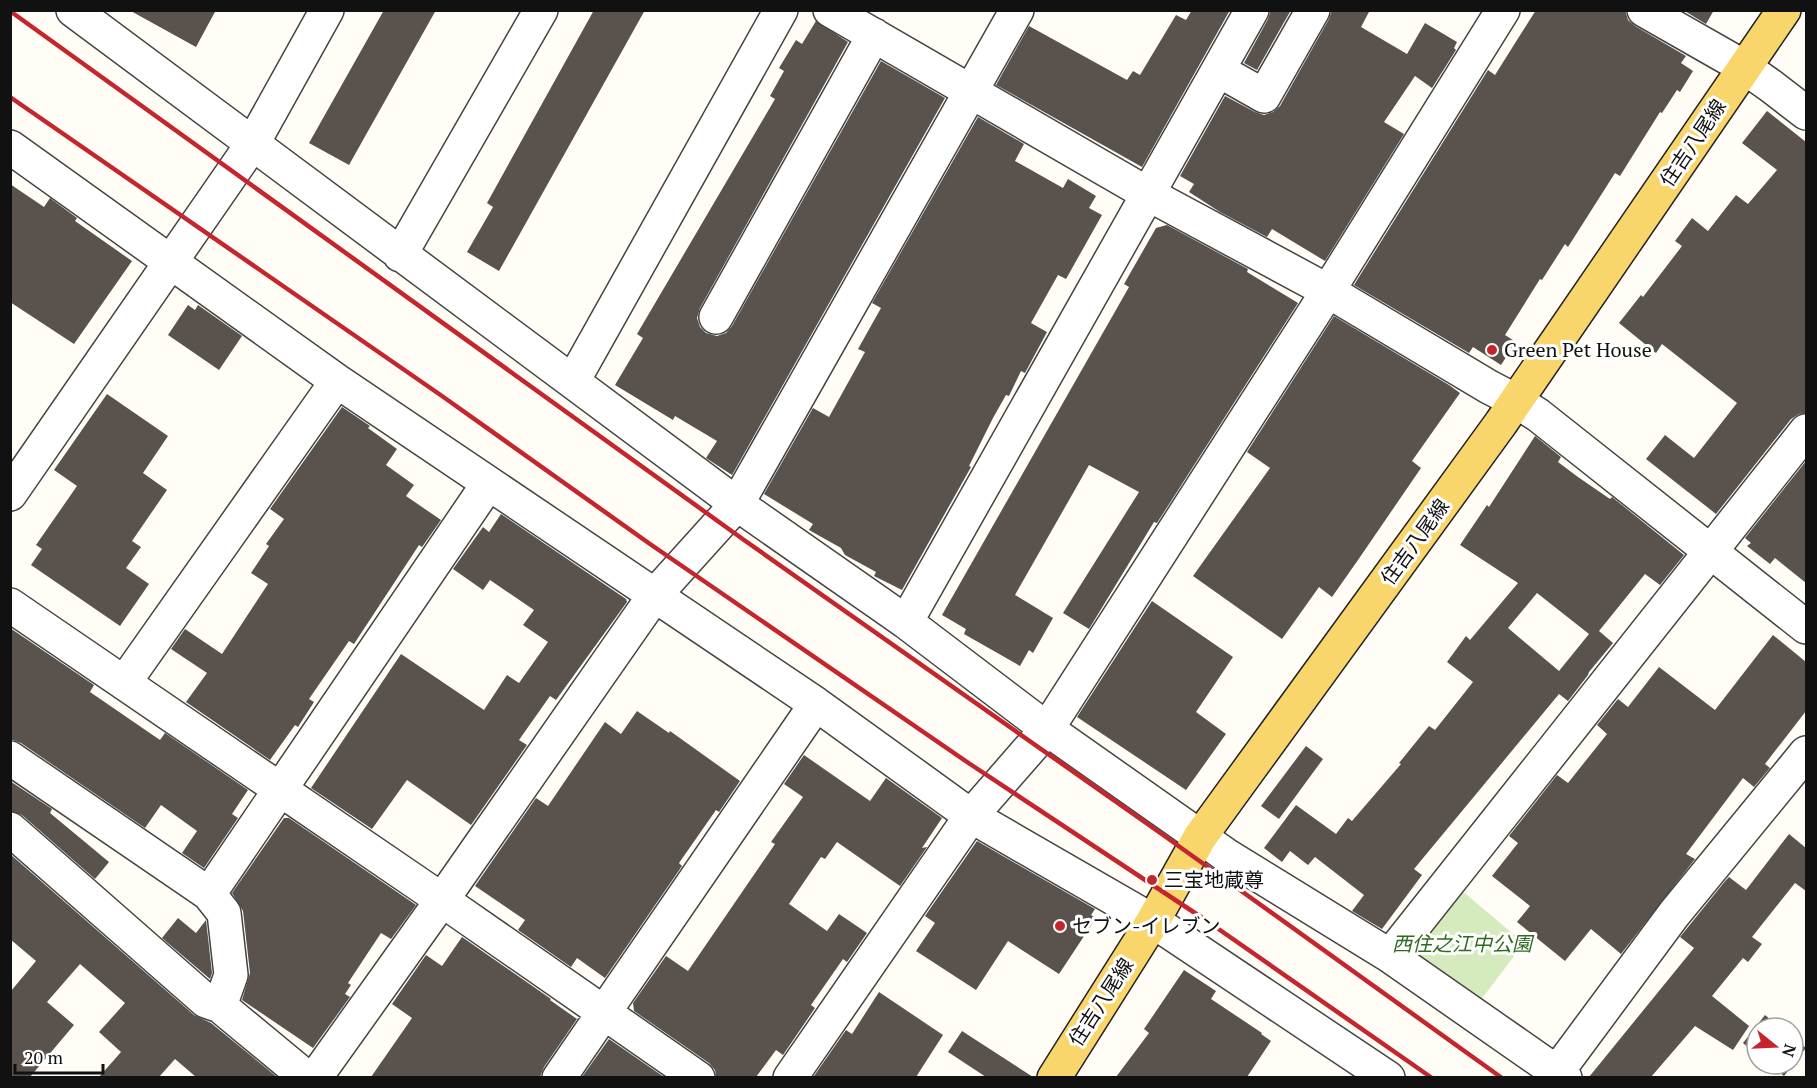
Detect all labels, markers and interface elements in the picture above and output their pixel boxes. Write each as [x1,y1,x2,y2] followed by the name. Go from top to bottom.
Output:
[1653,94,1732,192] street label: 住吉八尾線
[1504,336,1652,363] place label: Green Pet House
[1485,343,1499,357] marker: Green Pet House
[1374,493,1455,590] street label: 住吉八尾線
[1164,866,1264,893] place label: 三宝地蔵尊
[1145,873,1159,887] marker: 三宝地蔵尊
[1072,912,1221,939] place label: セブン-イレブン
[1053,919,1067,933] marker: セブン-イレブン
[1392,930,1535,957] park label: 西住之江中公園
[1062,952,1139,1051] street label: 住吉八尾線
[1745,1016,1805,1076] north arrow
[15,1037,104,1075] scale bar
[1777,1041,1802,1060] text: N
[24,1045,64,1069] text: 20 m

